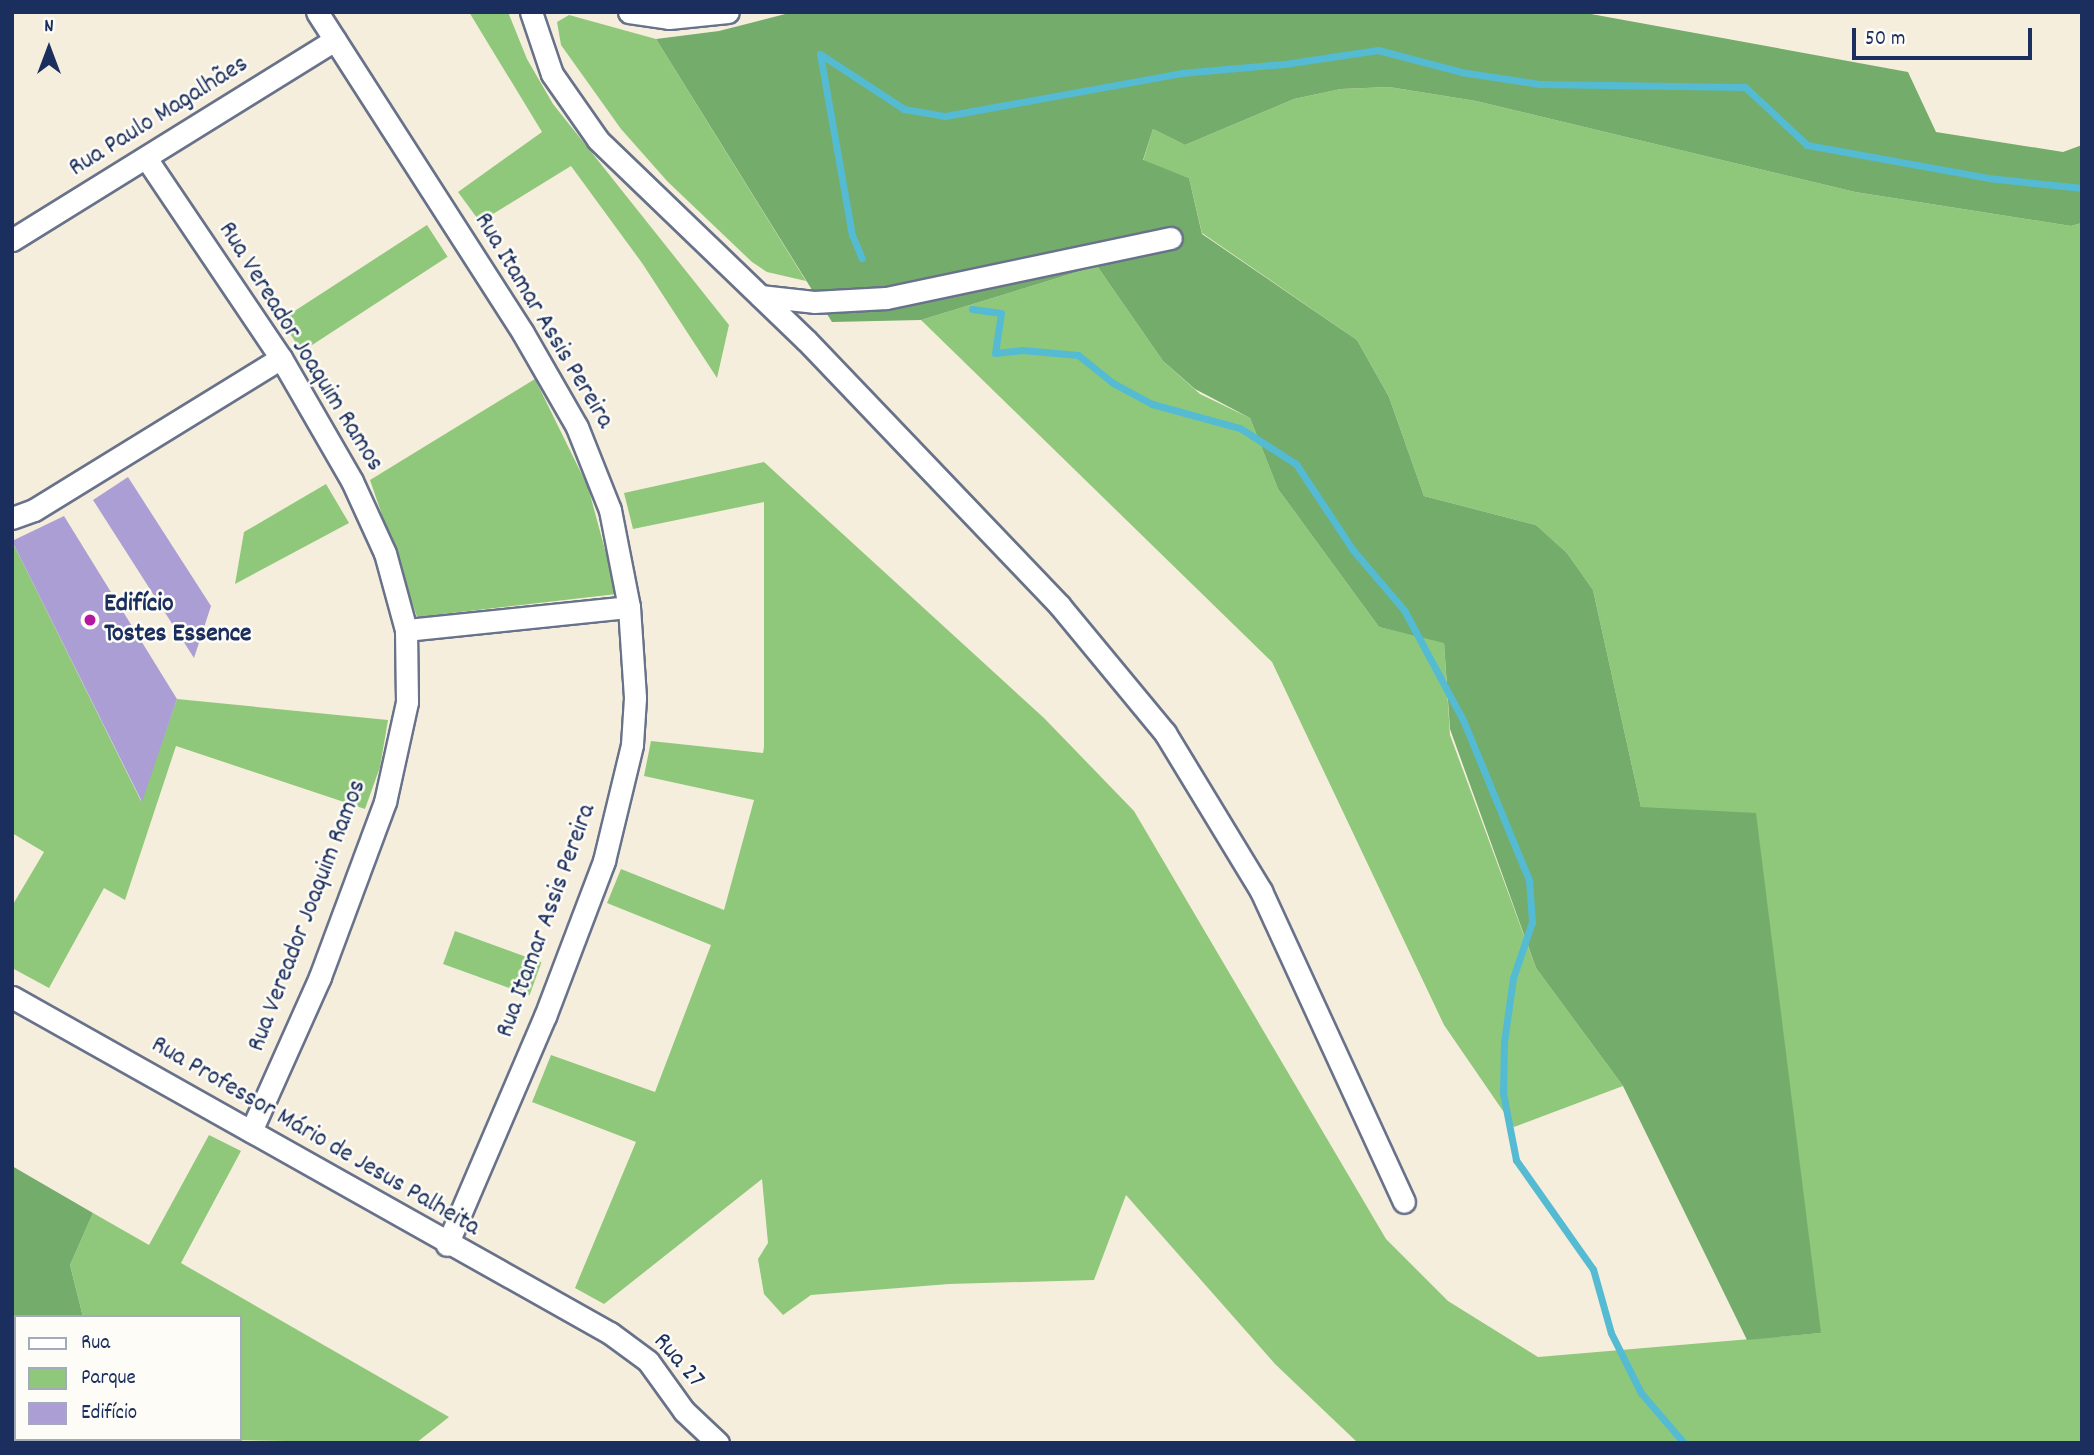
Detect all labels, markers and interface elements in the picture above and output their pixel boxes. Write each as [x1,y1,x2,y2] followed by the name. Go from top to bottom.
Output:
[14,14,84,84] north arrow
[44,14,54,41] text: N
[1856,14,2036,58] scale bar
[1865,25,1905,55] text: 50 m
[64,49,254,185] street label: Rua Paulo Magalhães
[466,207,620,435] street label: Rua Itamar Assis Pereira
[210,216,390,478] street label: Rua Vereador Joaquim Ramos
[104,589,252,650] place label: Edifício Tostes Essence
[82,612,98,628] marker: Edifício Tostes Essence
[242,776,374,1056] street label: Rua Vereador Joaquim Ramos
[490,800,604,1042] street label: Rua Itamar Assis Pereira
[145,1030,485,1244] street label: Rua Professor Mário de Jesus Palheita
[14,1315,242,1441] legend
[645,1327,711,1395] street label: Rua 27
[81,1329,110,1359] text: Rua
[81,1364,136,1394] text: Parque
[81,1399,137,1429] text: Edifício

